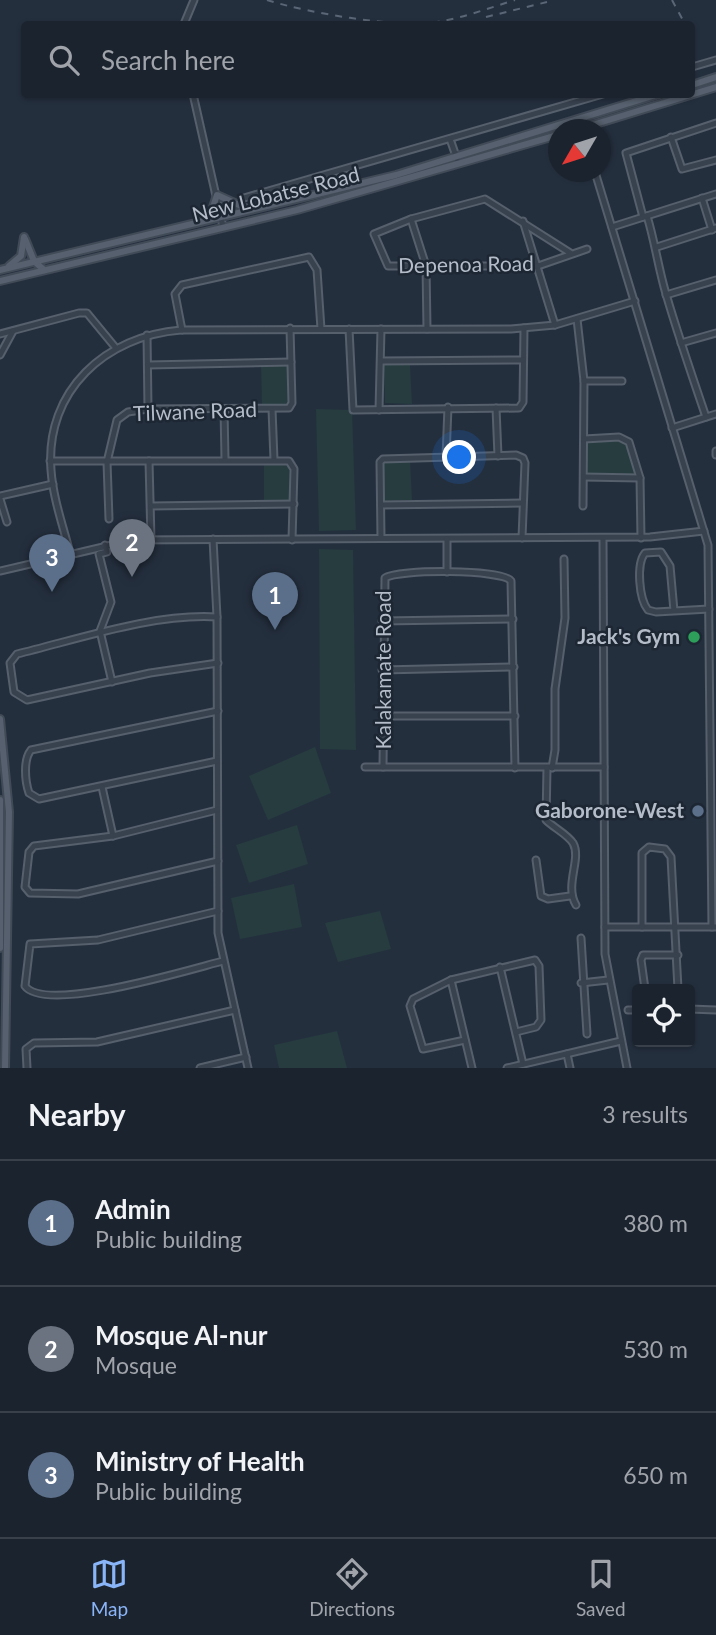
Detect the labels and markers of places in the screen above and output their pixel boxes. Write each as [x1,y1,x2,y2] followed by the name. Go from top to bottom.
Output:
[109,519,155,577] pin: 2
[29,534,75,592] pin: 3
[252,572,298,630] pin: 1
[577,623,680,648] place label: Jack's Gym
[686,629,702,645] marker: Jack's Gym
[535,797,684,822] place label: Gaborone-West
[690,803,706,819] marker: Gaborone-West

